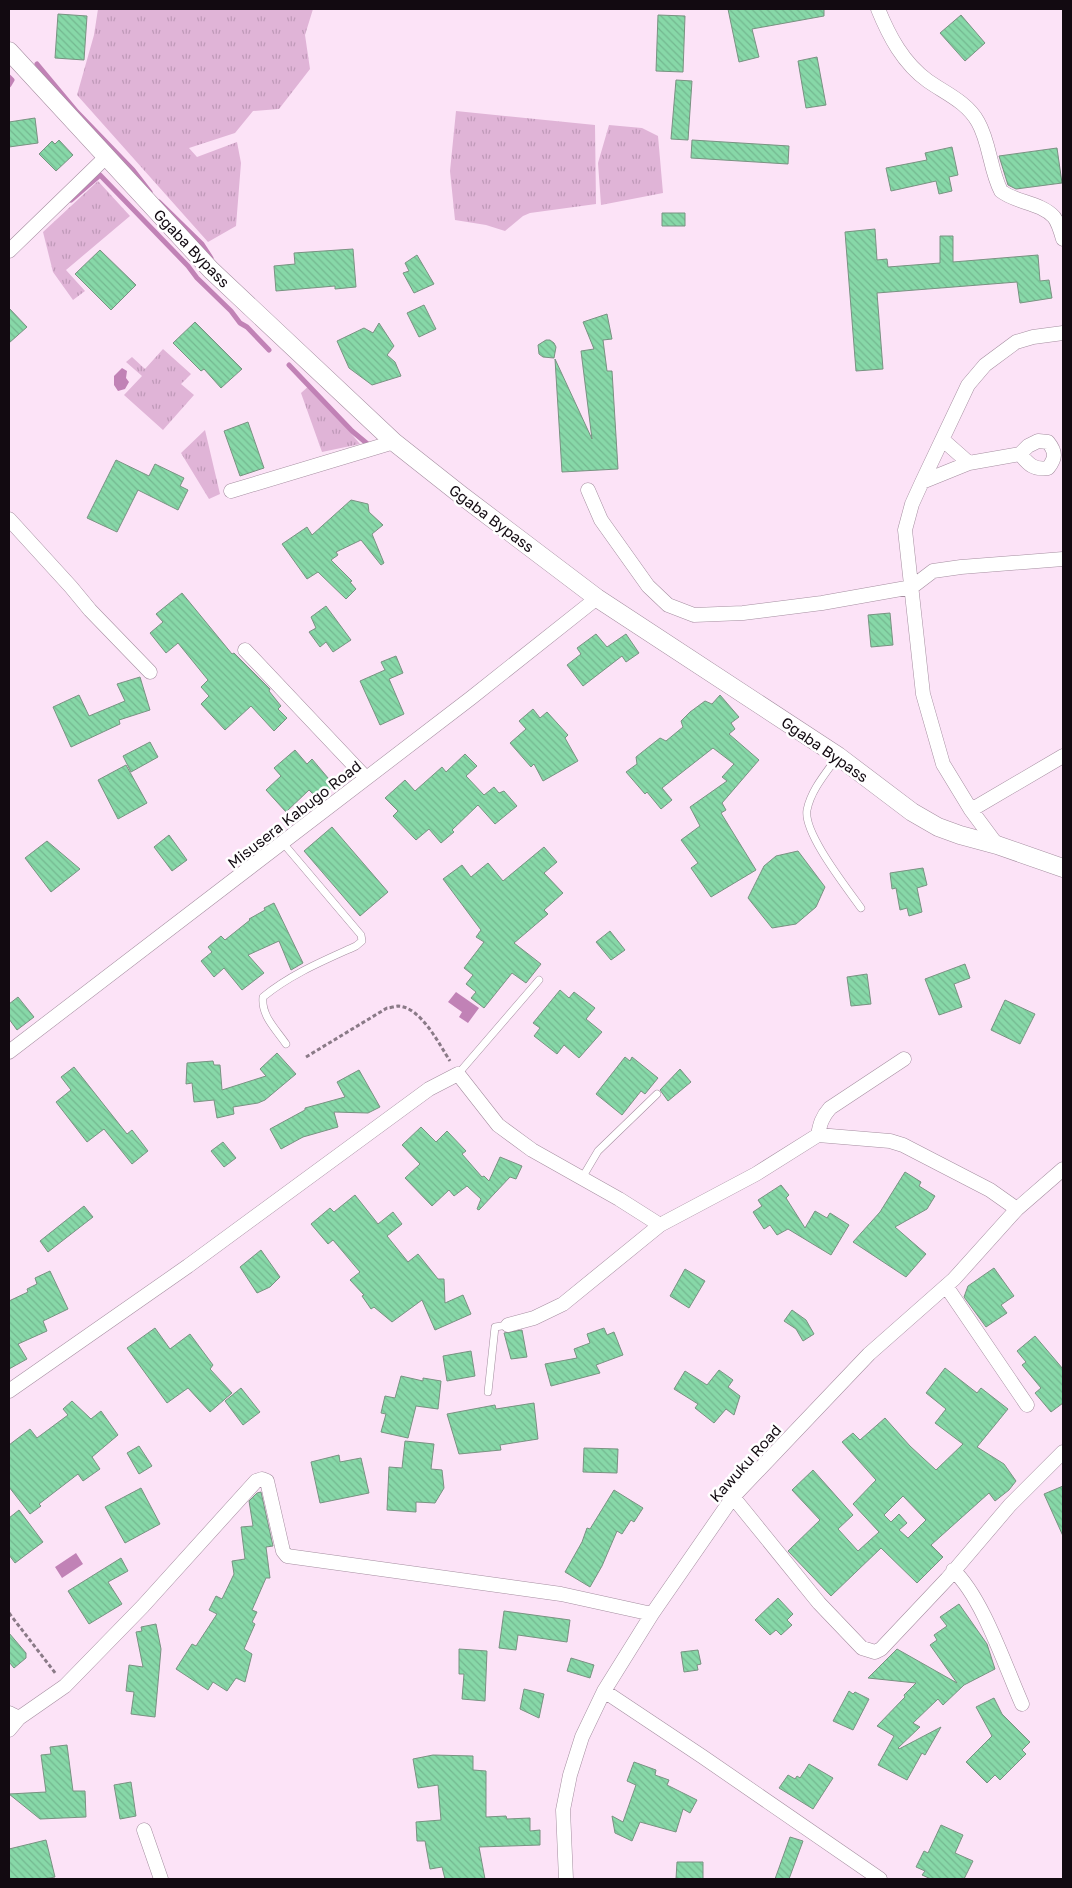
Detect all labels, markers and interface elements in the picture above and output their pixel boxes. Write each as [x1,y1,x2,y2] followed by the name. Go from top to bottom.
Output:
[150,205,234,291] street label: Ggaba Bypass
[446,480,538,556] street label: Ggaba Bypass
[778,712,872,786] street label: Ggaba Bypass
[224,756,364,872] street label: Misusera Kabugo Road
[706,1421,784,1505] street label: Kawuku Road

